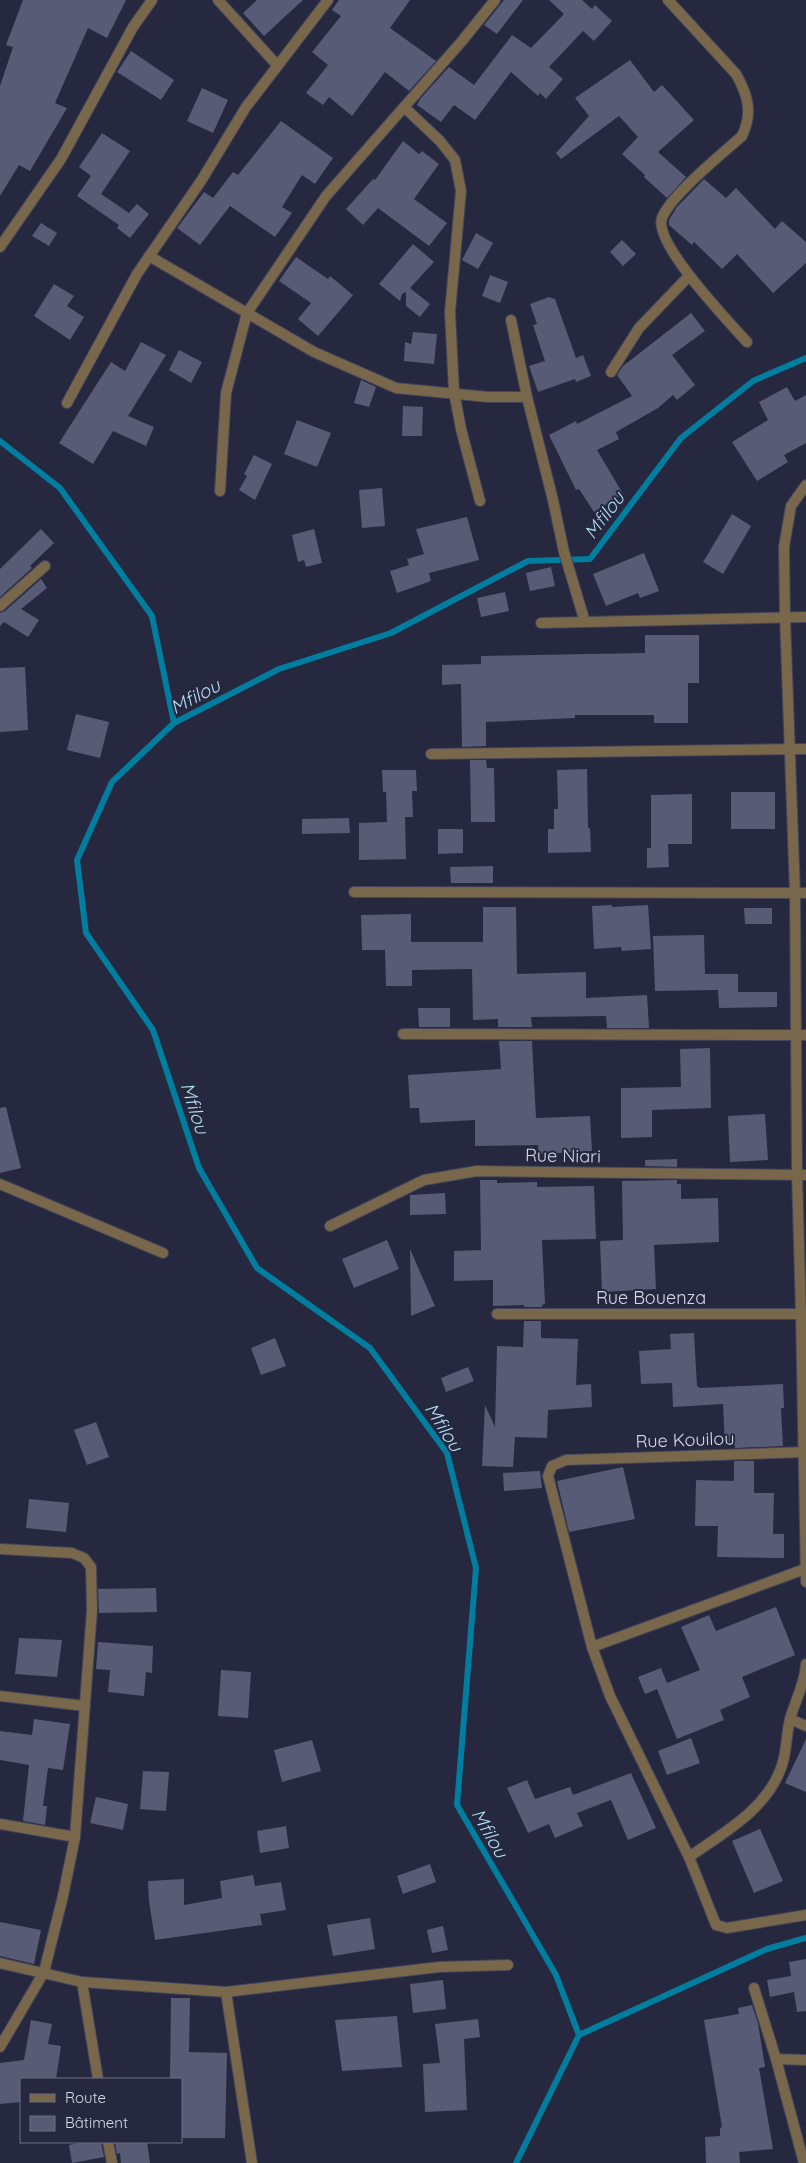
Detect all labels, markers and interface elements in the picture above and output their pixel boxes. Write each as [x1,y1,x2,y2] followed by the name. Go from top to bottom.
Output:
[578,486,630,543] water label: Mfilou
[166,672,225,719] water label: Mfilou
[175,1079,215,1138] water label: Mfilou
[525,1143,601,1168] street label: Rue Niari
[596,1286,706,1309] street label: Rue Bouenza
[420,1398,469,1457] water label: Mfilou
[635,1426,735,1453] street label: Rue Kouilou
[466,1804,514,1863] water label: Mfilou
[20,2078,182,2143] legend
[65,2088,106,2107] text: Route
[65,2113,128,2132] text: Bâtiment

